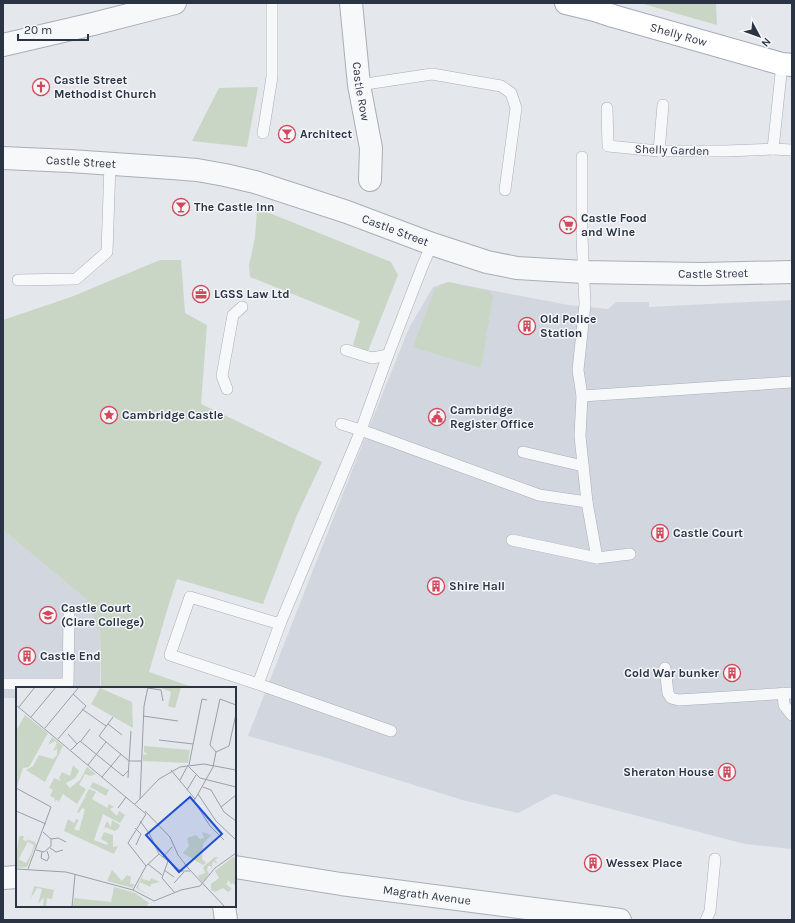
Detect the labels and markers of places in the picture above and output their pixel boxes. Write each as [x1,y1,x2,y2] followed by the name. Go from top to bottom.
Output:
[54,73,156,101] place label: Castle Street Methodist Church
[31,77,51,97] church icon: Castle Street Methodist Church
[277,124,297,144] bar icon: Architect
[300,127,352,141] place label: Architect
[171,197,191,217] bar icon: The Castle Inn
[194,200,275,214] place label: The Castle Inn
[581,211,647,239] place label: Castle Food and Wine
[558,215,578,235] supermarket icon: Castle Food and Wine
[191,284,211,304] office icon: LGSS Law Ltd
[214,287,290,301] place label: LGSS Law Ltd
[540,312,596,340] place label: Old Police Station
[517,316,537,336] building icon: Old Police Station
[450,403,534,431] place label: Cambridge Register Office
[99,405,119,425] place icon: Cambridge Castle
[427,407,447,427] public building icon: Cambridge Register Office
[122,408,223,422] place label: Cambridge Castle
[650,523,670,543] building icon: Castle Court
[673,526,743,540] place label: Castle Court
[426,576,446,596] building icon: Shire Hall
[449,579,505,593] place label: Shire Hall
[61,601,144,629] place label: Castle Court (Clare College)
[38,605,58,625] school or university icon: Castle Court (Clare College)
[17,646,37,666] building icon: Castle End
[40,649,101,663] place label: Castle End
[722,663,742,683] building icon: Cold War bunker
[624,666,719,680] place label: Cold War bunker
[717,762,737,782] building icon: Sheraton House
[623,765,714,779] place label: Sheraton House
[583,853,603,873] building icon: Wessex Place
[606,856,682,870] place label: Wessex Place

